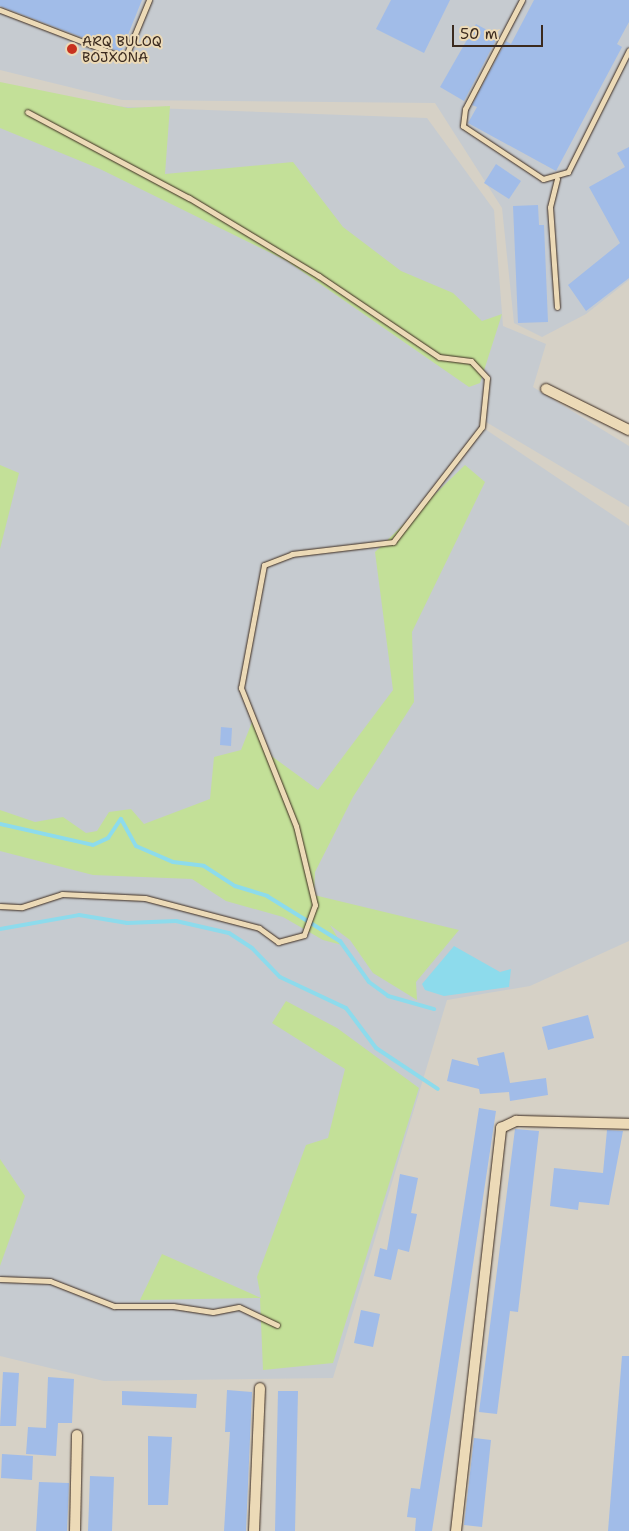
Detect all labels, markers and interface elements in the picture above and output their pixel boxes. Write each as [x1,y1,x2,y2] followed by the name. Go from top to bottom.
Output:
[454,15,545,47] scale bar
[460,24,498,44] text: 50 m
[82,33,162,65] place label: ARQ BULOQ BOJXONA
[66,43,78,55] marker: ARQ BULOQ BOJXONA

